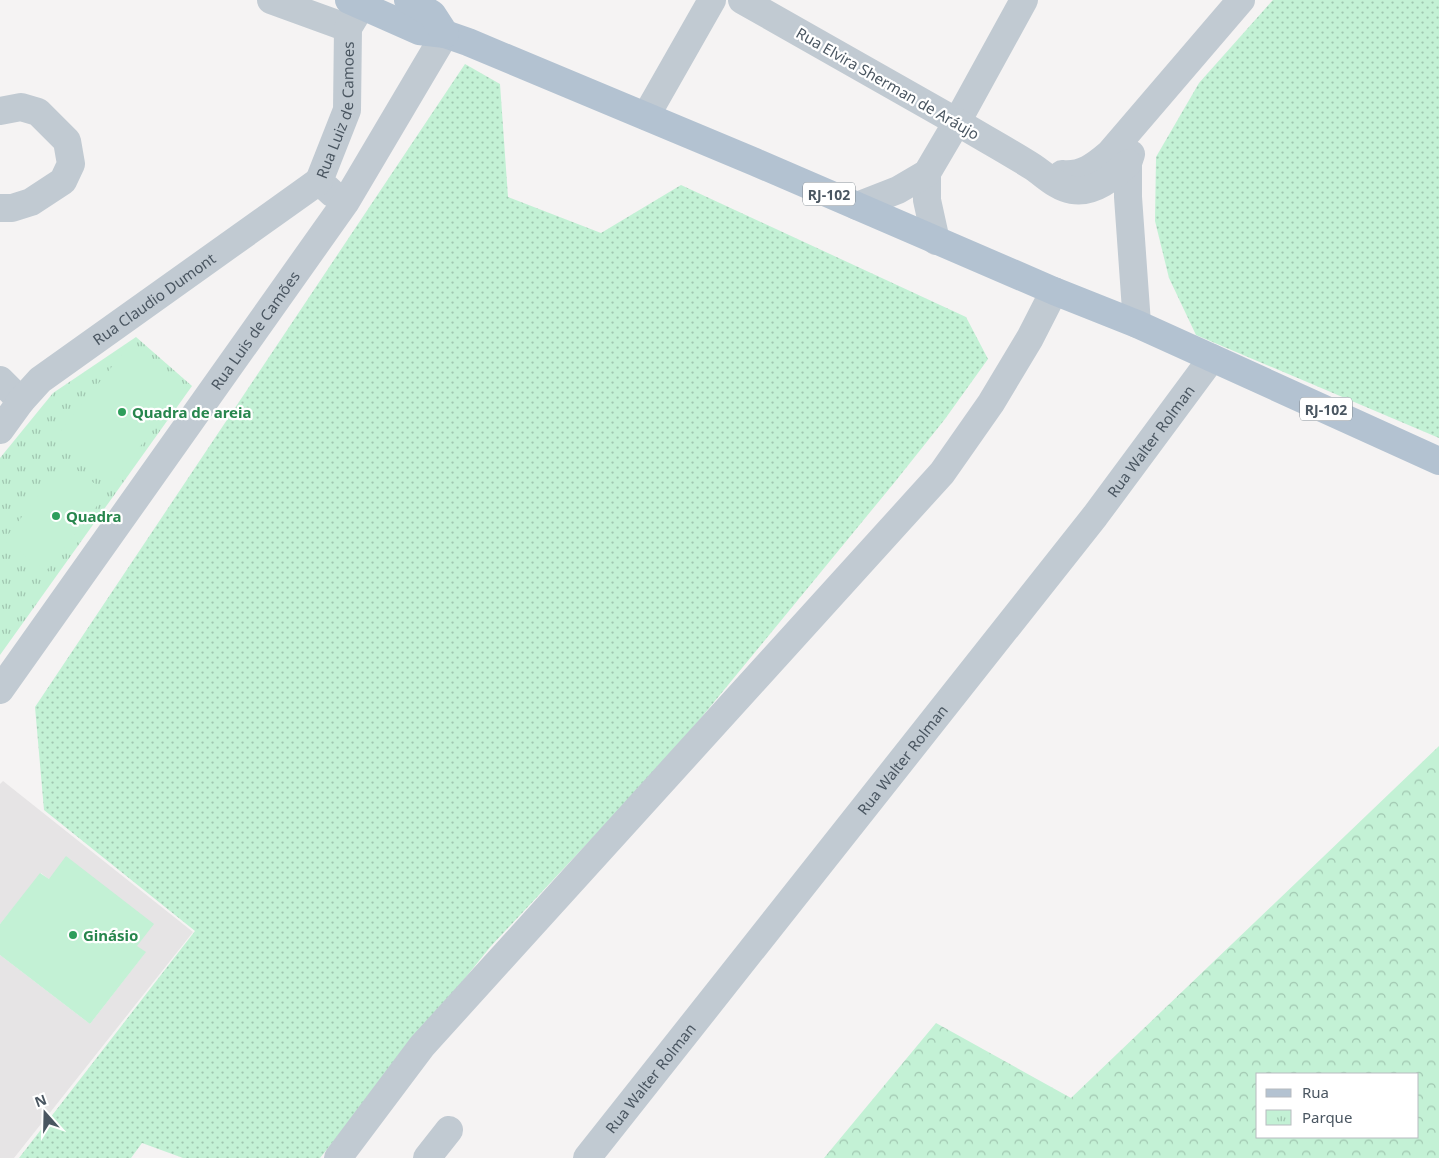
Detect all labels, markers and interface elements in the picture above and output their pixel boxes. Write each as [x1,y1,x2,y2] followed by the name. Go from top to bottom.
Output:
[793,22,983,144] street label: Rua Elvira Sherman de Aráujo
[311,41,358,181] street label: Rua Luiz de Camoes
[803,182,855,205] road number: RJ-102
[89,248,220,349] street label: Rua Claudio Dumont
[206,267,304,394] street label: Rua Luis de Camões
[1102,381,1199,501] street label: Rua Walter Rolman
[1300,398,1352,420] road number: RJ-102
[132,402,252,422] place label: Quadra de areia
[116,406,128,418] marker: Quadra de areia
[66,506,121,526] place label: Quadra
[50,510,62,522] marker: Quadra
[853,701,952,819] street label: Rua Walter Rolman
[83,925,138,945] place label: Ginásio
[67,929,79,941] marker: Ginásio
[601,1019,700,1137] street label: Rua Walter Rolman
[1256,1073,1419,1138] legend
[1302,1082,1329,1102] text: Rua
[20,1088,70,1138] north arrow
[32,1089,49,1111] text: N
[1302,1107,1352,1127] text: Parque

